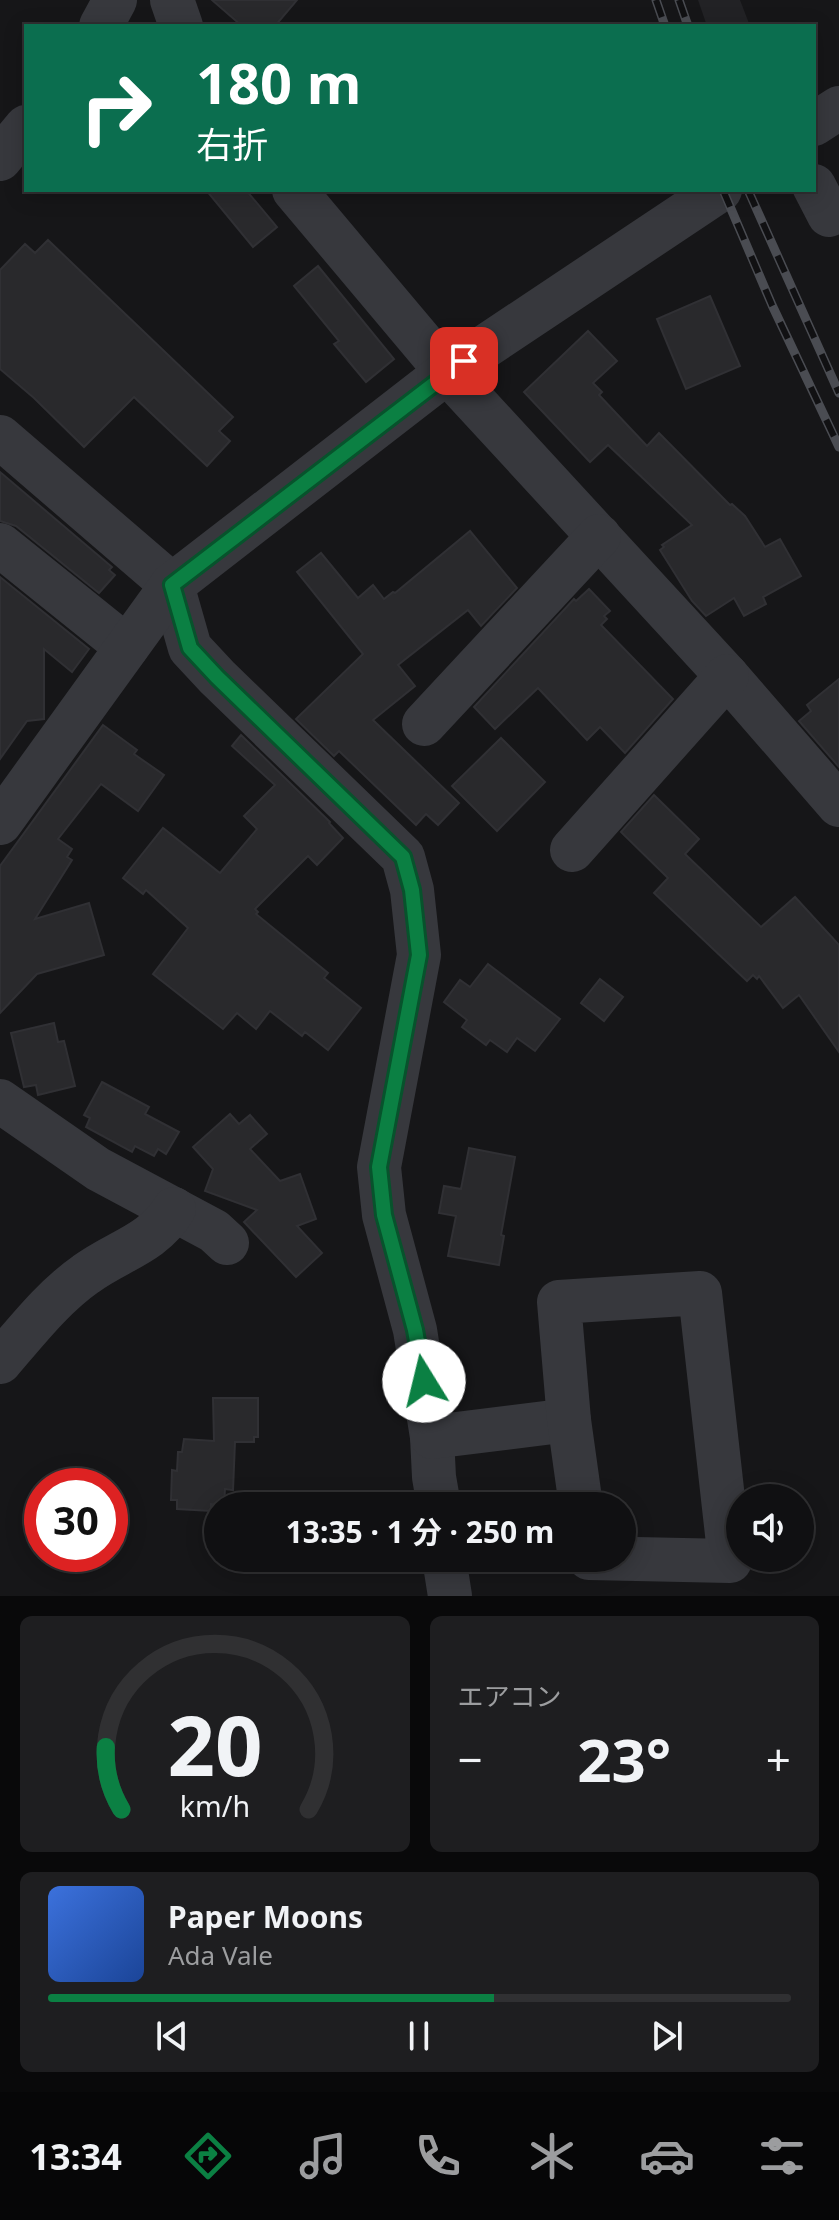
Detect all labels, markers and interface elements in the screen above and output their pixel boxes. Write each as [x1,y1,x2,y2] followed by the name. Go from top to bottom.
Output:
[196,44,361,120] text: 180 m
[64,56,168,160] icon: right
[196,120,268,169] text: 右折
[430,327,498,395] pin
[442,339,486,383] icon: arrive
[382,1339,466,1423] position arrow
[24,1468,128,1572] speed limit sign: 30
[726,1484,814,1572] map controls
[726,1484,814,1572] button: sound
[286,1511,554,1552] text: 13:35 · 1 分 · 250 m
[458,1678,562,1714] text: エアコン
[167,1687,262,1800] text: 20
[577,1718,671,1800] text: 23°
[458,1729,483,1789] text: −
[766,1729,791,1789] text: +
[180,1786,250,1825] text: km/h
[168,1896,363,1937] text: Paper Moons
[168,1937,273,1973] text: Ada Vale
[150,2014,194,2058] icon: previous
[397,2014,441,2058] icon: pause
[645,2014,689,2058] icon: next
[180,2128,236,2184] icon: directions
[295,2128,351,2184] icon: music
[410,2128,466,2184] icon: phone
[524,2128,580,2184] icon: climate
[639,2128,695,2184] icon: car
[754,2128,810,2184] icon: filters
[29,2132,122,2181] text: 13:34

